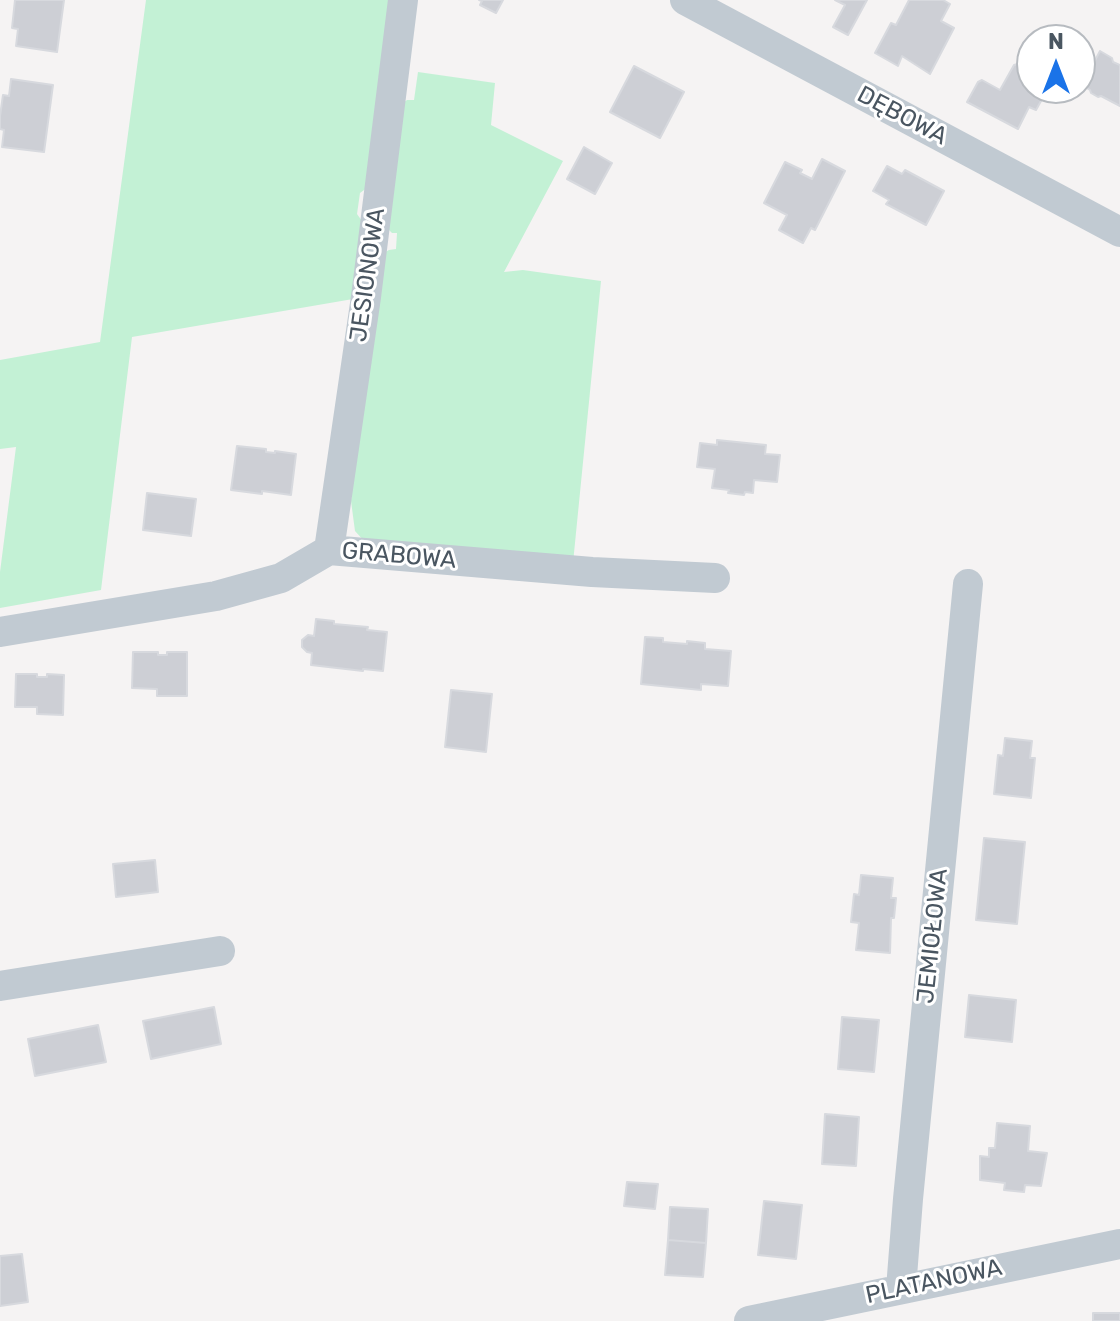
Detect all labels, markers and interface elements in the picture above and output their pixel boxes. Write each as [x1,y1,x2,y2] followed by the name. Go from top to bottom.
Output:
[1016,24,1096,104] north arrow
[1048,28,1064,55] text: N
[852,80,952,152] street label: DĘBOWA
[344,206,392,344] street label: JESIONOWA
[341,537,457,575] street label: GRABOWA
[912,867,954,1005] street label: JEMIOŁOWA
[863,1253,1005,1311] street label: PLATANOWA

